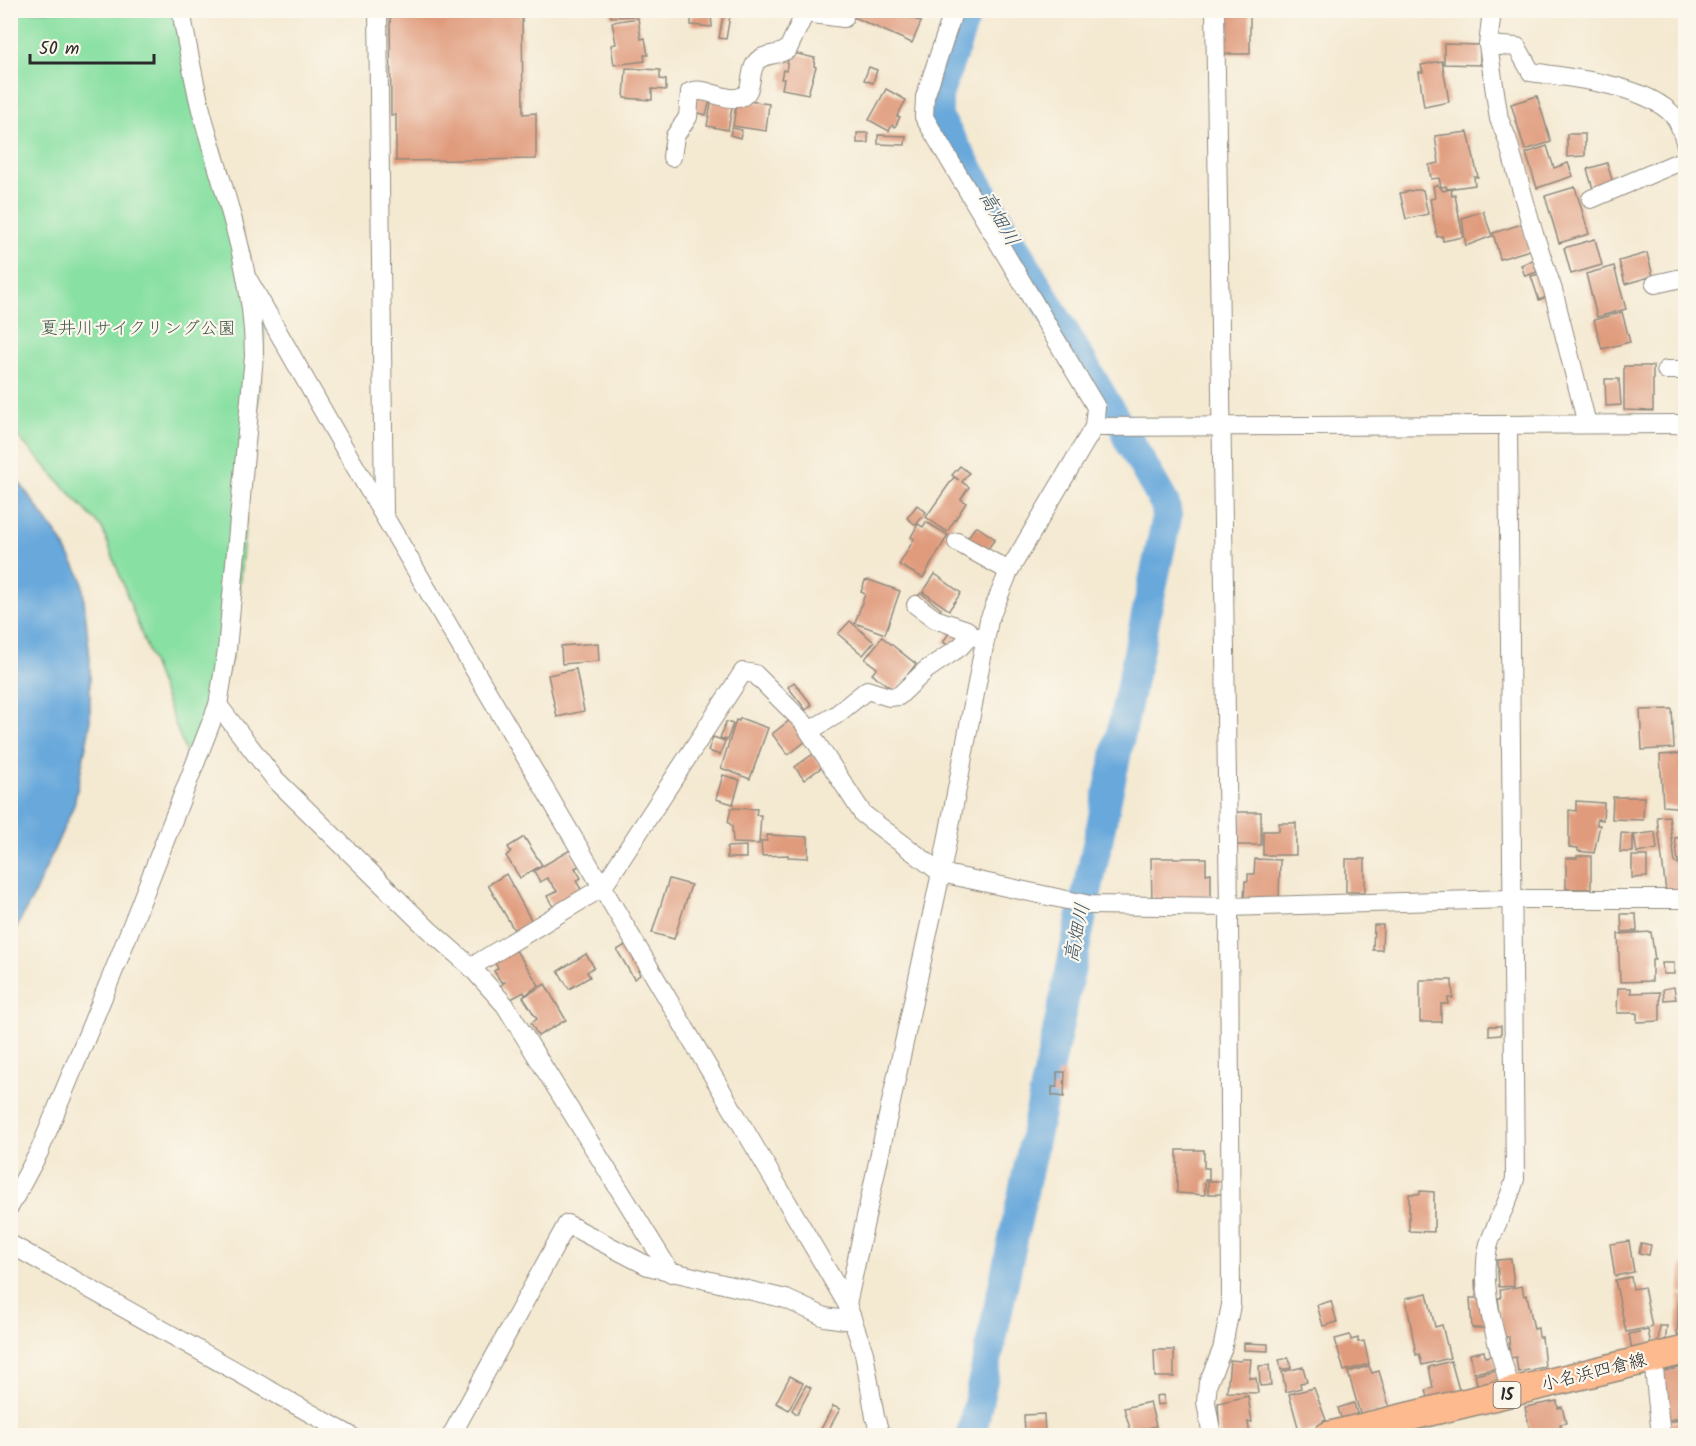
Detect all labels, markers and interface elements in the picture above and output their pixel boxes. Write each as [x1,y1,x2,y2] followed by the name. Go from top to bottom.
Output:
[30,27,154,65] scale bar
[39,35,79,64] text: 50 m
[969,185,1027,253] water label: 高畑川
[40,315,236,344] park label: 夏井川サイクリング公園
[1056,900,1100,966] water label: 高畑川
[1538,1346,1650,1400] street label: 小名浜四倉線
[1494,1382,1520,1408] road number: 15

